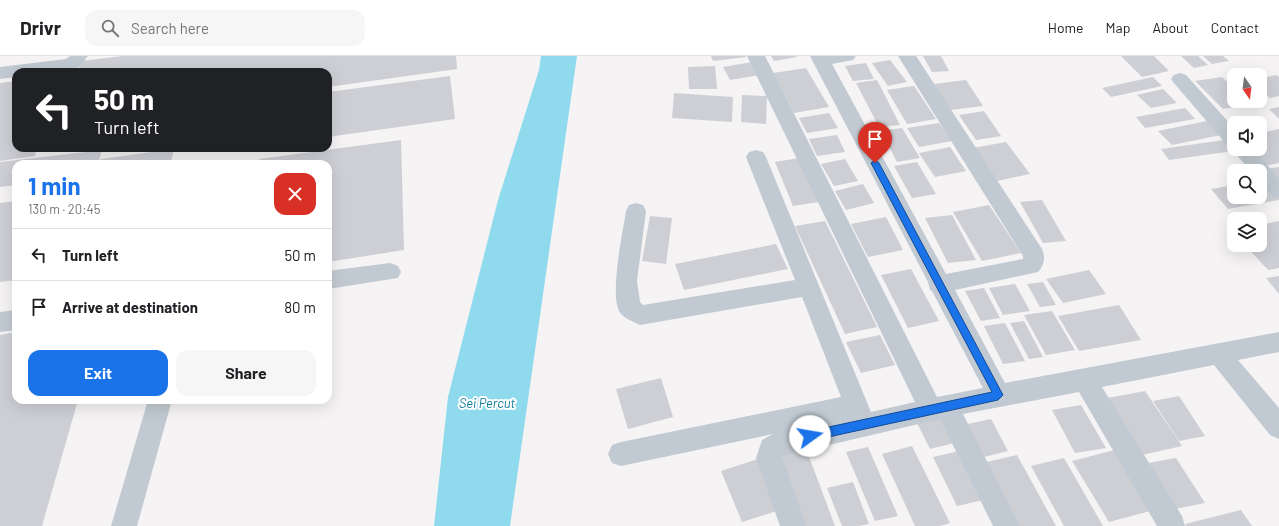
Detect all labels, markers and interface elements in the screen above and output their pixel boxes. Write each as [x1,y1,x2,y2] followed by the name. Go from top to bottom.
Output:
[85,10,365,46] search box
[20,16,61,39] text: Drivr
[99,17,121,39] icon: search
[131,19,209,37] text: Search here
[1048,19,1084,36] text: Home
[1106,19,1130,36] text: Map
[1152,19,1189,36] text: About
[1211,19,1259,36] text: Contact
[1227,68,1267,108] north arrow
[1227,68,1267,252] map controls
[94,82,154,116] text: 50 m
[28,84,80,136] icon: left
[94,116,160,138] text: Turn left
[1227,116,1267,156] button: sound
[858,122,892,163] pin
[864,128,886,150] icon: arrive
[1227,164,1267,204] button: search
[28,171,81,200] text: 1 min
[274,173,316,215] button: close
[28,201,100,217] text: 130 m · 20:45
[1227,212,1267,252] button: layers
[28,244,50,266] icon: left
[62,246,118,264] text: Turn left
[284,246,316,264] text: 50 m
[28,296,50,318] icon: arrive
[62,298,198,316] text: Arrive at destination
[284,298,316,316] text: 80 m
[28,350,168,396] button: Exit
[176,350,316,396] button: Share
[459,395,516,411] water label: Sei Percut
[789,415,831,457] position arrow

